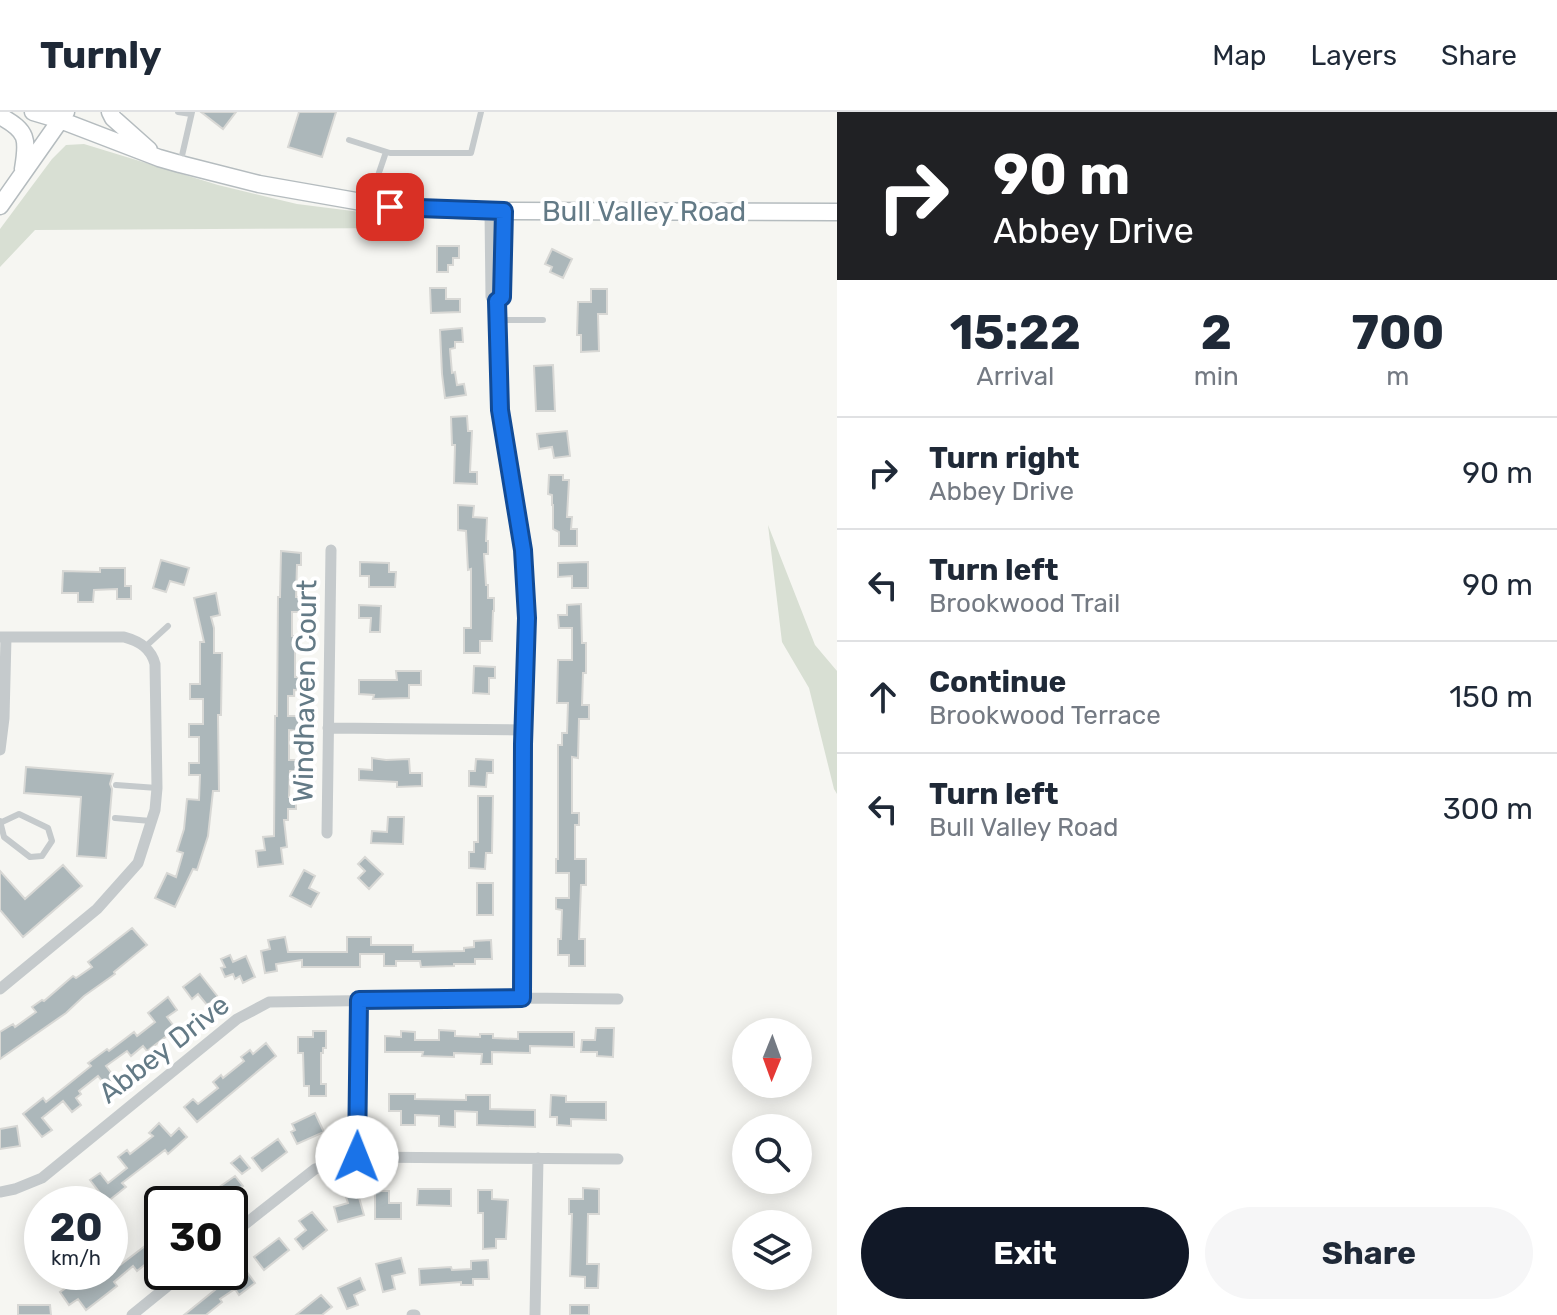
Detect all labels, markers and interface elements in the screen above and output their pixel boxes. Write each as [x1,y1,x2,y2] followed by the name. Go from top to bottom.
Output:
[40,32,162,78] text: Turnly
[1212,39,1267,72] text: Map
[1311,39,1397,72] text: Layers
[1441,39,1517,72] text: Share
[993,142,1130,208] text: 90 m
[861,144,965,248] icon: right
[356,173,424,241] pin
[368,185,412,229] icon: arrive
[542,195,746,228] street label: Bull Valley Road
[993,209,1194,252] text: Abbey Drive
[950,304,1081,361] text: 15:22
[1201,304,1232,361] text: 2
[1352,304,1444,361] text: 700
[976,361,1054,392] text: Arrival
[1194,361,1239,392] text: min
[1386,361,1409,392] text: m
[929,440,1080,476] text: Turn right
[861,451,905,495] icon: right
[1462,455,1533,491] text: 90 m
[929,476,1074,507] text: Abbey Drive
[929,552,1059,588] text: Turn left
[861,563,905,607] icon: left
[1462,567,1533,603] text: 90 m
[287,579,323,803] street label: Windhaven Court
[929,588,1120,619] text: Brookwood Trail
[929,664,1066,700] text: Continue
[861,675,905,719] icon: ahead
[1449,679,1533,715] text: 150 m
[929,700,1161,731] text: Brookwood Terrace
[929,776,1059,812] text: Turn left
[861,787,905,831] icon: left
[1443,791,1533,827] text: 300 m
[929,812,1119,843] text: Bull Valley Road
[92,988,236,1110] street label: Abbey Drive
[732,1018,812,1098] north arrow
[732,1018,812,1290] map controls
[732,1114,812,1194] button: search
[315,1115,399,1199] position arrow
[144,1186,248,1290] speed limit sign: 30
[49,1204,103,1251] text: 20
[861,1207,1189,1299] button: Exit
[1205,1207,1533,1299] button: Share
[732,1210,812,1290] button: layers
[51,1246,101,1270] text: km/h

